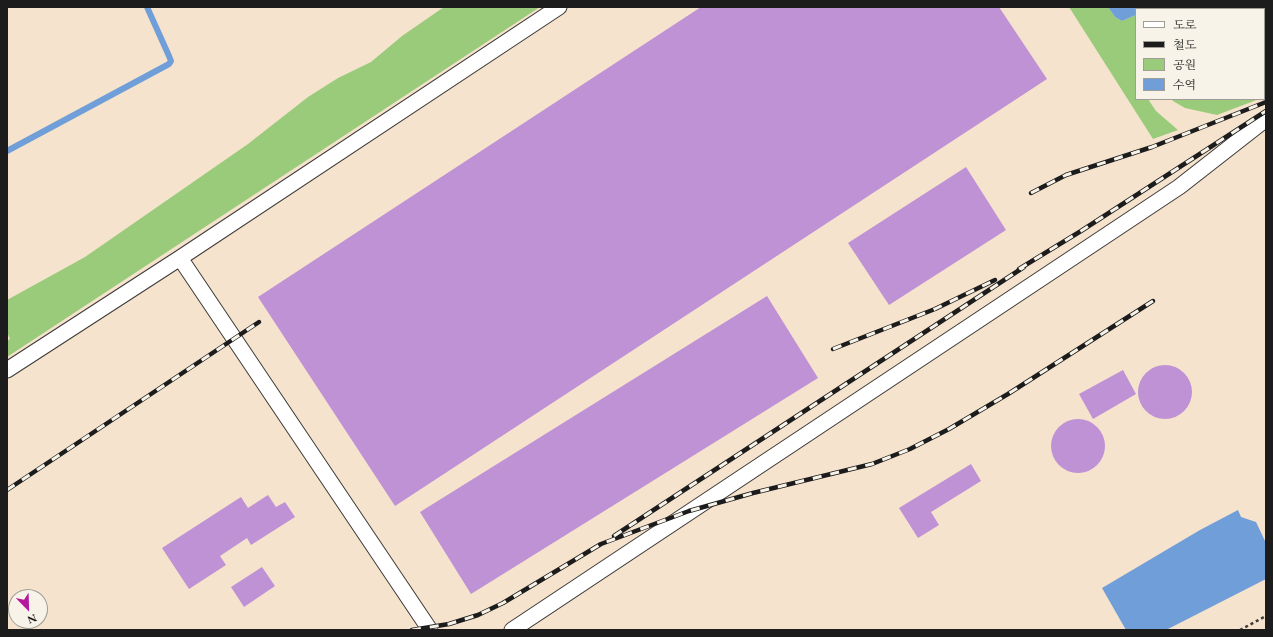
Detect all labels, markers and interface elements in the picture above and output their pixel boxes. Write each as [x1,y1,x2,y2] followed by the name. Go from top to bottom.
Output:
[1135,8,1265,100] legend
[1173,17,1196,33] text: 도로
[1173,37,1196,53] text: 철도
[1173,57,1196,73] text: 공원
[1173,77,1196,93] text: 수역
[8,589,48,629] north arrow
[25,611,39,627] text: N

